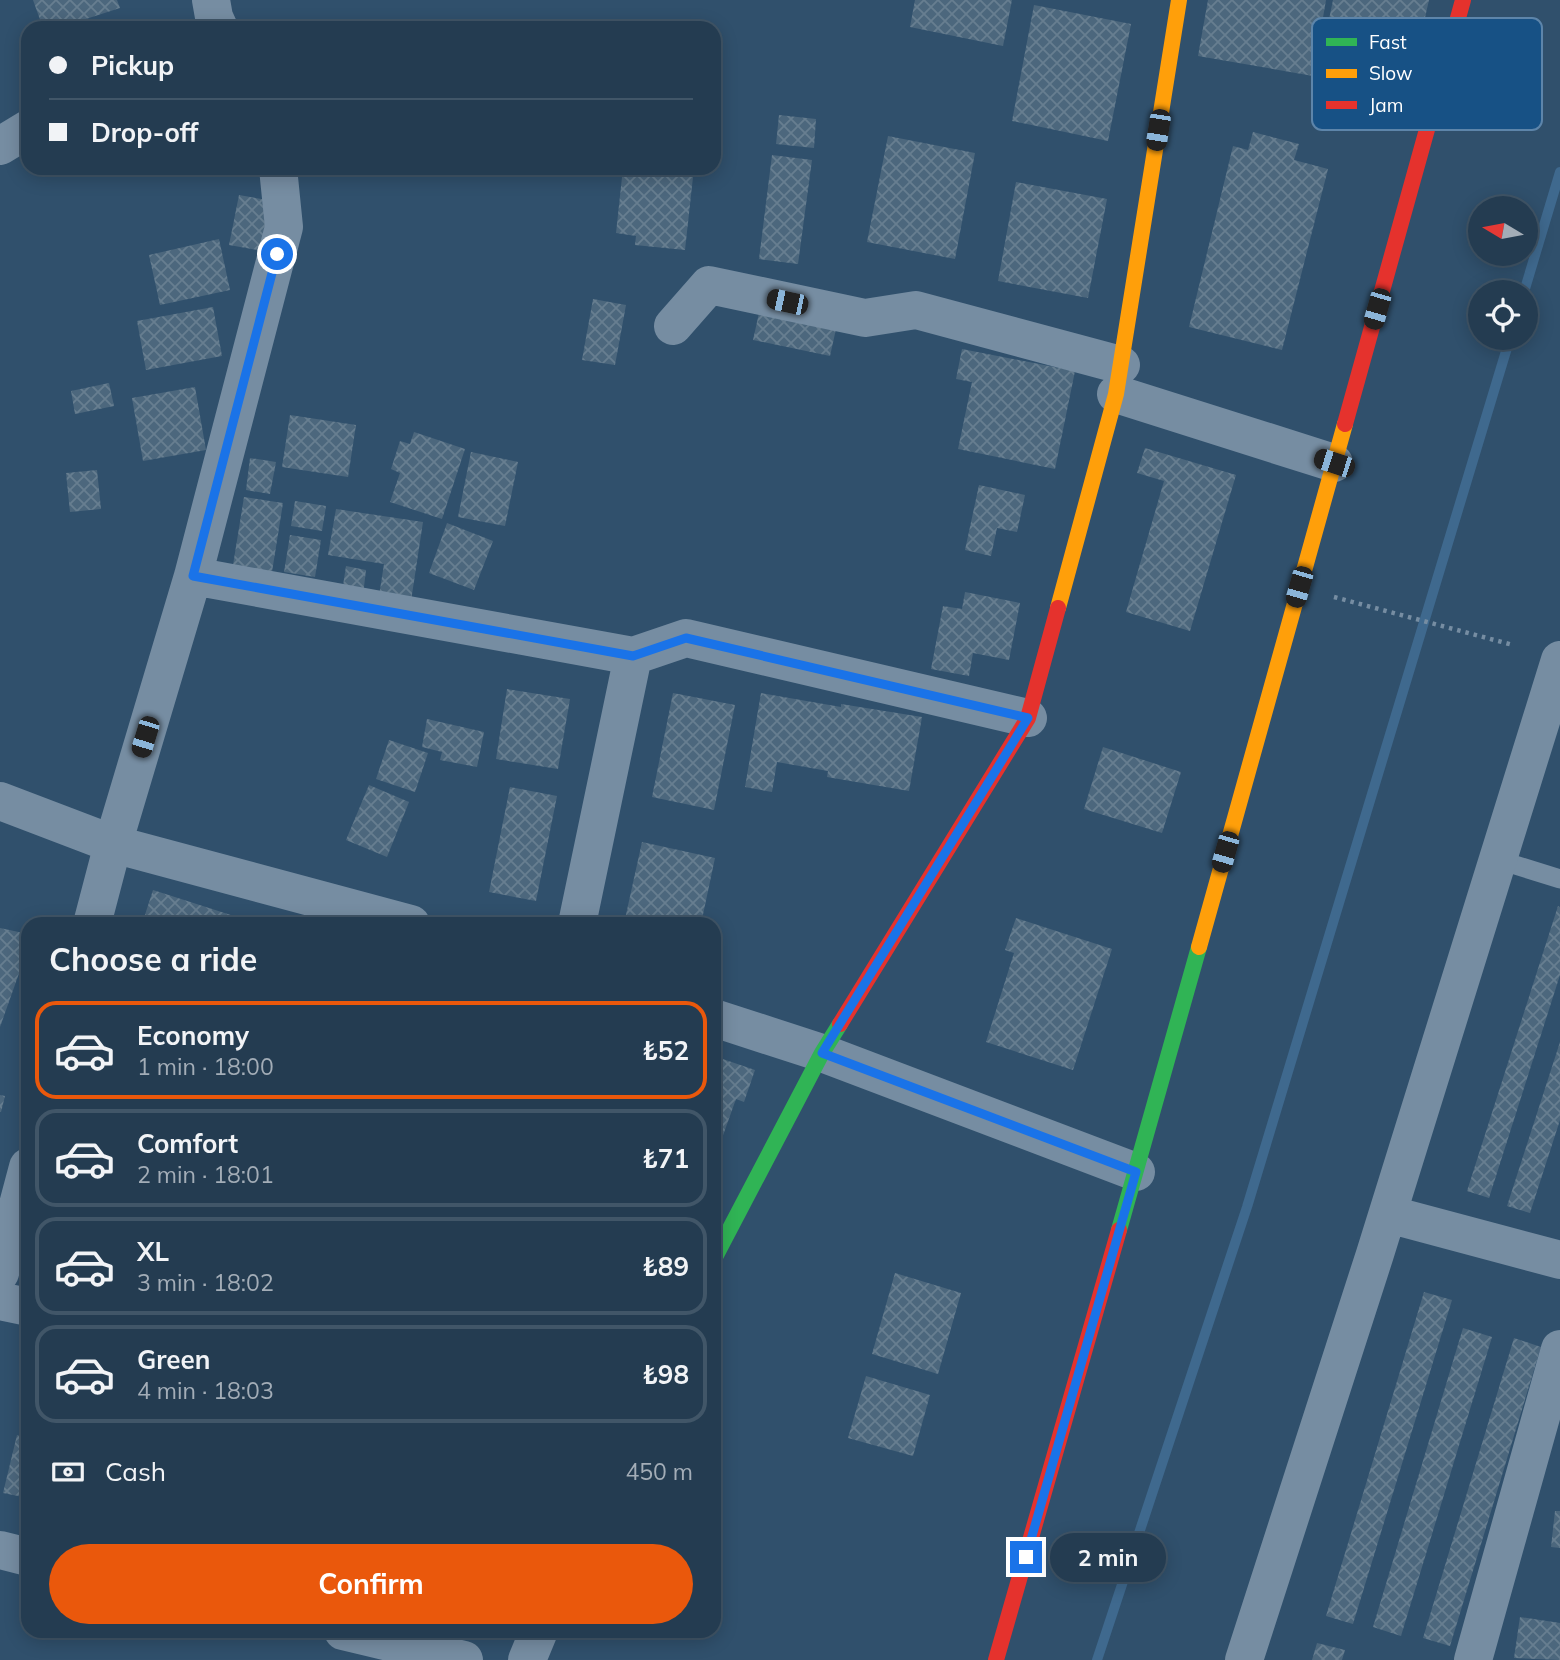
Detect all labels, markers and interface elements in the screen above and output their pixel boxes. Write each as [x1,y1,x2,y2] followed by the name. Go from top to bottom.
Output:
[1312,18,1542,130] legend
[1369,30,1407,54] text: Fast
[91,49,174,82] text: Pickup
[1369,61,1413,85] text: Slow
[1369,93,1403,117] text: Jam
[1145,108,1172,152] car
[91,116,198,149] text: Drop-off
[1468,196,1538,266] north arrow
[1468,196,1538,350] map controls
[261,238,293,270] route start
[1468,280,1538,350] button: locate
[1362,286,1393,332] car
[765,287,810,317] car
[1311,447,1358,479] car
[1284,564,1315,610] car
[129,714,162,760] car
[1210,829,1241,875] car
[49,939,257,979] text: Choose a ride
[53,1019,116,1082] icon: car
[137,1019,249,1052] text: Economy
[642,1034,689,1067] text: ₺52
[137,1052,274,1081] text: 1 min · 18:00
[53,1127,116,1190] icon: car
[137,1127,238,1160] text: Comfort
[642,1142,689,1175] text: ₺71
[137,1160,274,1189] text: 2 min · 18:01
[53,1235,116,1298] icon: car
[137,1235,169,1268] text: XL
[642,1250,689,1283] text: ₺89
[137,1268,274,1297] text: 3 min · 18:02
[53,1343,116,1406] icon: car
[137,1343,210,1376] text: Green
[642,1358,689,1391] text: ₺98
[137,1376,274,1405] text: 4 min · 18:03
[49,1453,87,1491] icon: cash
[105,1455,166,1488] text: Cash
[625,1457,693,1486] text: 450 m
[1050,1532,1166,1582] callout: 2 min
[1010,1541,1042,1573] route end
[1078,1543,1138,1572] text: 2 min
[49,1544,693,1624] button: Confirm

